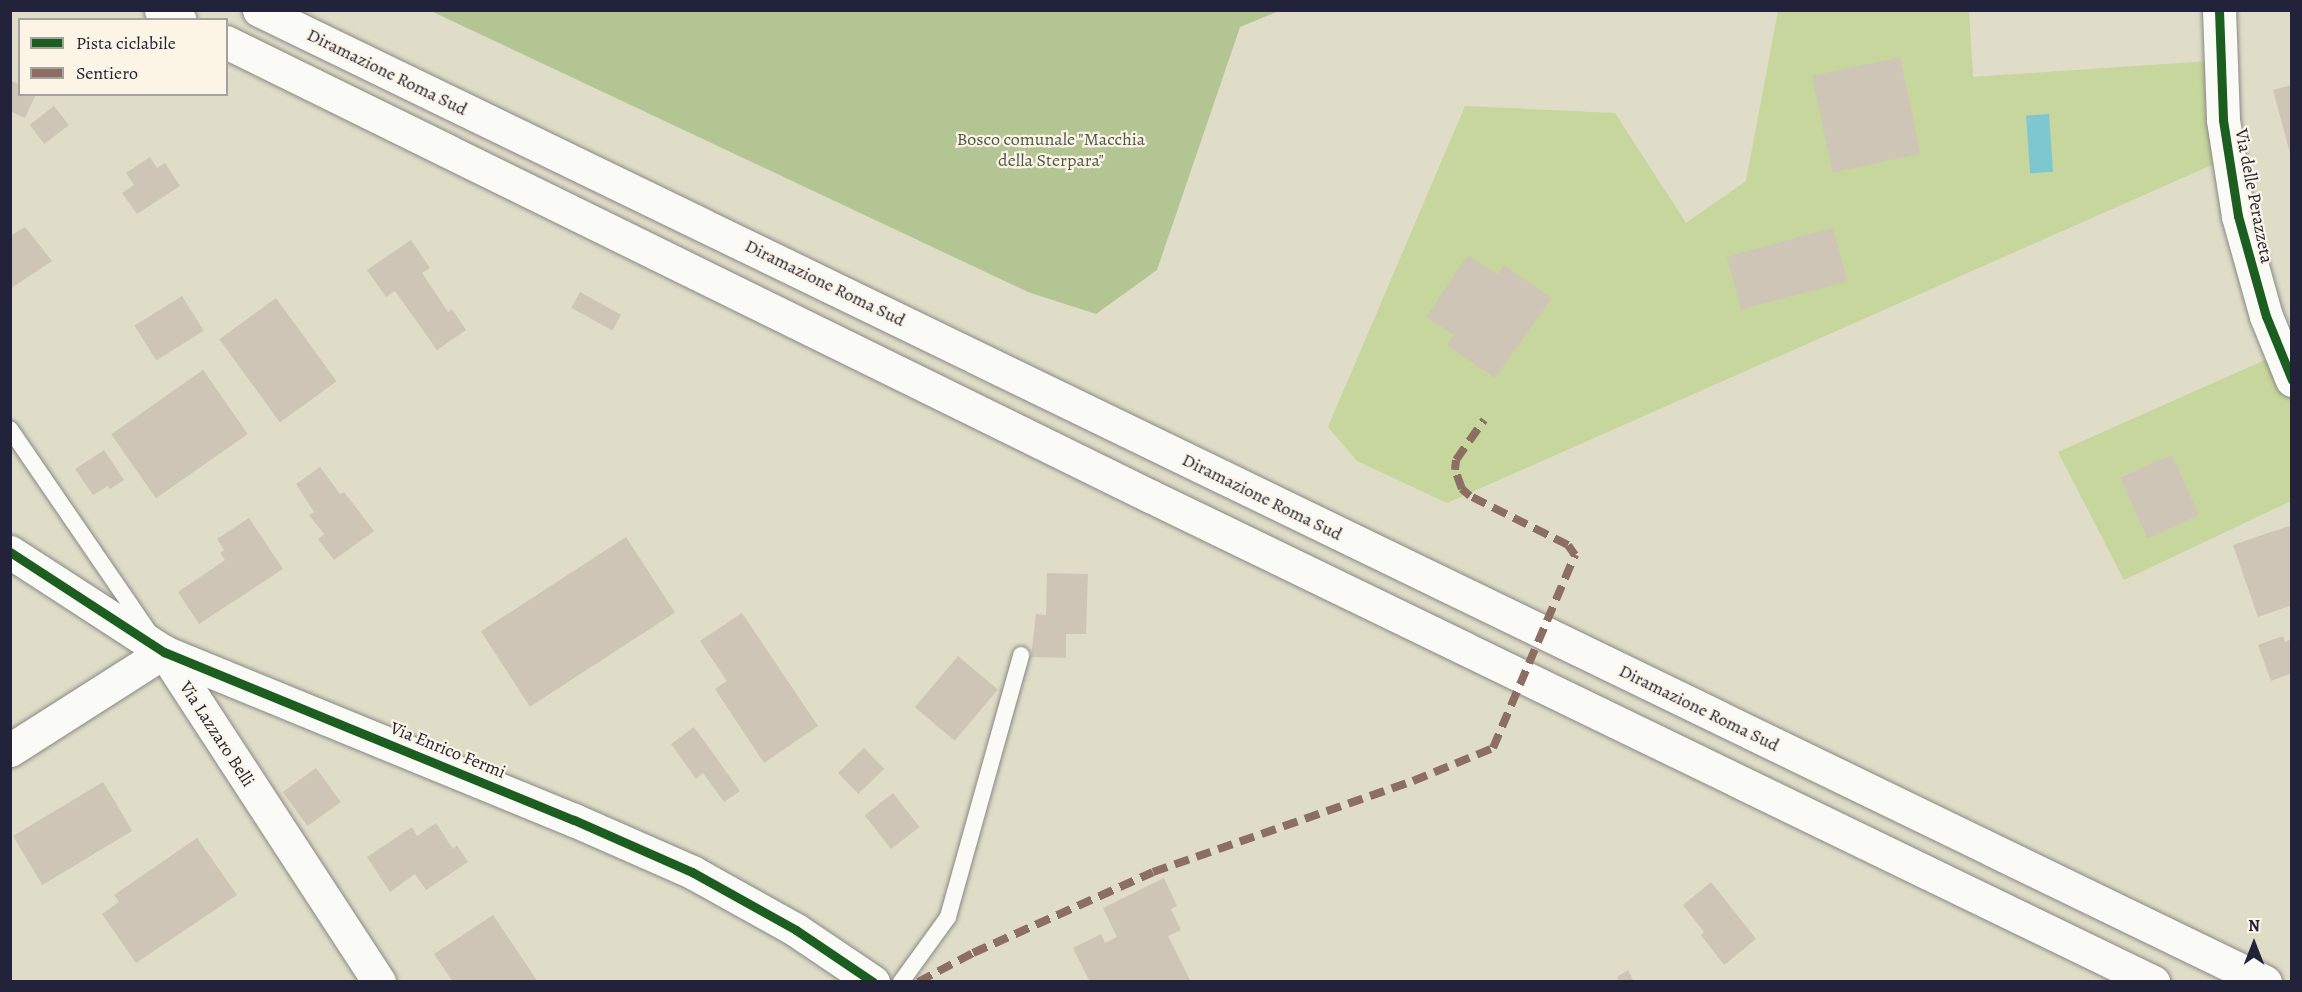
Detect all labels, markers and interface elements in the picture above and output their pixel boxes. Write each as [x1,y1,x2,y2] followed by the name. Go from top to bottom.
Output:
[18,18,228,96] legend
[303,24,471,120] street label: Diramazione Roma Sud
[76,31,176,55] text: Pista ciclabile
[76,61,138,85] text: Sentiero
[2230,127,2278,265] street label: Via delle Perazzeta
[957,129,1145,172] park label: Bosco comunale "Macchia della Sterpara"
[741,235,909,331] street label: Diramazione Roma Sud
[1178,449,1346,545] street label: Diramazione Roma Sud
[1615,660,1783,756] street label: Diramazione Roma Sud
[175,677,259,791] street label: Via Lazzaro Belli
[387,717,509,783] street label: Via Enrico Fermi
[2224,914,2284,974] north arrow
[2248,915,2260,937] text: N

